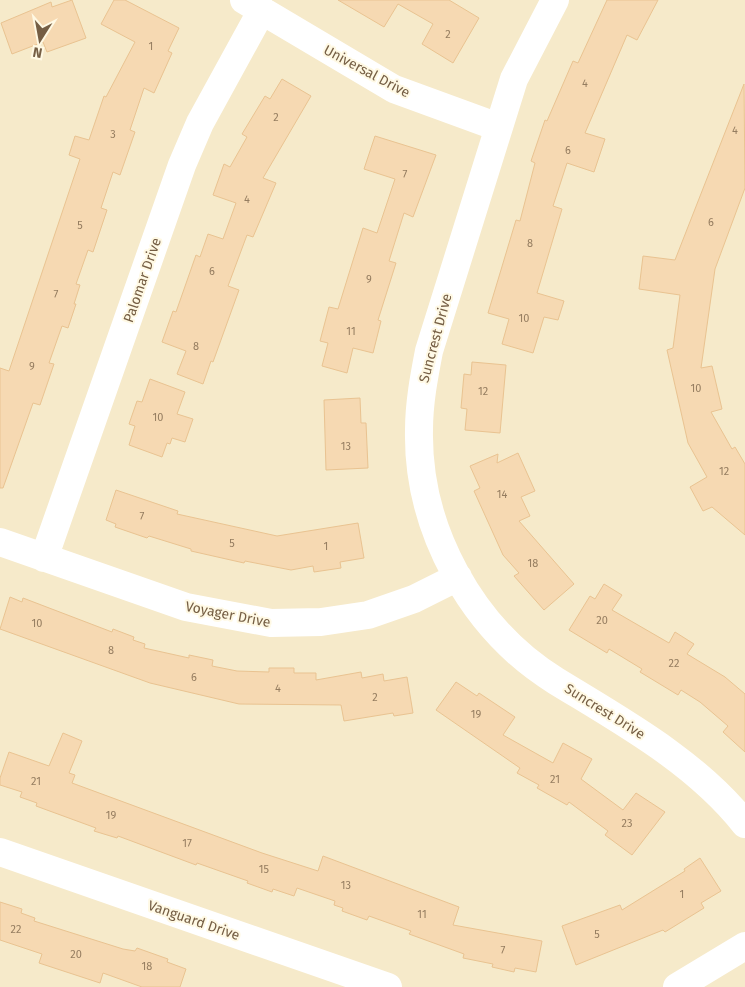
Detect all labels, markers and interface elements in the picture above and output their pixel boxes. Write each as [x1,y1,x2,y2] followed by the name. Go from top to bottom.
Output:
[15,15,65,65] north arrow
[445,28,451,41] house number: 2
[149,40,153,53] house number: 1
[321,41,413,101] street label: Universal Drive
[31,43,44,62] text: N
[582,77,588,90] house number: 4
[273,111,279,124] house number: 2
[732,124,738,137] house number: 4
[110,128,116,141] house number: 3
[565,144,571,157] house number: 6
[403,168,408,181] house number: 7
[244,193,250,206] house number: 4
[708,216,714,229] house number: 6
[77,219,83,232] house number: 5
[120,236,165,325] street label: Palomar Drive
[527,237,533,250] house number: 8
[209,265,215,278] house number: 6
[366,273,372,286] house number: 9
[54,288,59,301] house number: 7
[415,292,456,384] street label: Suncrest Drive
[519,312,529,325] house number: 10
[346,325,356,338] house number: 11
[193,340,199,353] house number: 8
[29,360,35,373] house number: 9
[691,382,701,395] house number: 10
[478,385,488,398] house number: 12
[153,411,163,424] house number: 10
[341,440,351,453] house number: 13
[719,465,729,478] house number: 12
[497,488,507,501] house number: 14
[140,510,145,523] house number: 7
[229,537,235,550] house number: 5
[324,540,328,553] house number: 1
[528,557,538,570] house number: 18
[184,598,272,631] street label: Voyager Drive
[596,614,608,627] house number: 20
[32,617,42,630] house number: 10
[108,644,114,657] house number: 8
[669,657,679,670] house number: 22
[191,671,197,684] house number: 6
[561,680,648,743] street label: Suncrest Drive
[275,682,281,695] house number: 4
[372,691,378,704] house number: 2
[471,708,481,721] house number: 19
[550,773,560,786] house number: 21
[31,775,41,788] house number: 21
[106,809,116,822] house number: 19
[622,817,632,830] house number: 23
[182,837,192,850] house number: 17
[259,863,270,876] house number: 15
[341,879,351,892] house number: 13
[680,888,684,901] house number: 1
[146,897,242,944] street label: Vanguard Drive
[417,908,427,921] house number: 11
[11,923,21,936] house number: 22
[594,928,600,941] house number: 5
[501,944,506,957] house number: 7
[70,948,82,961] house number: 20
[142,960,152,973] house number: 18

